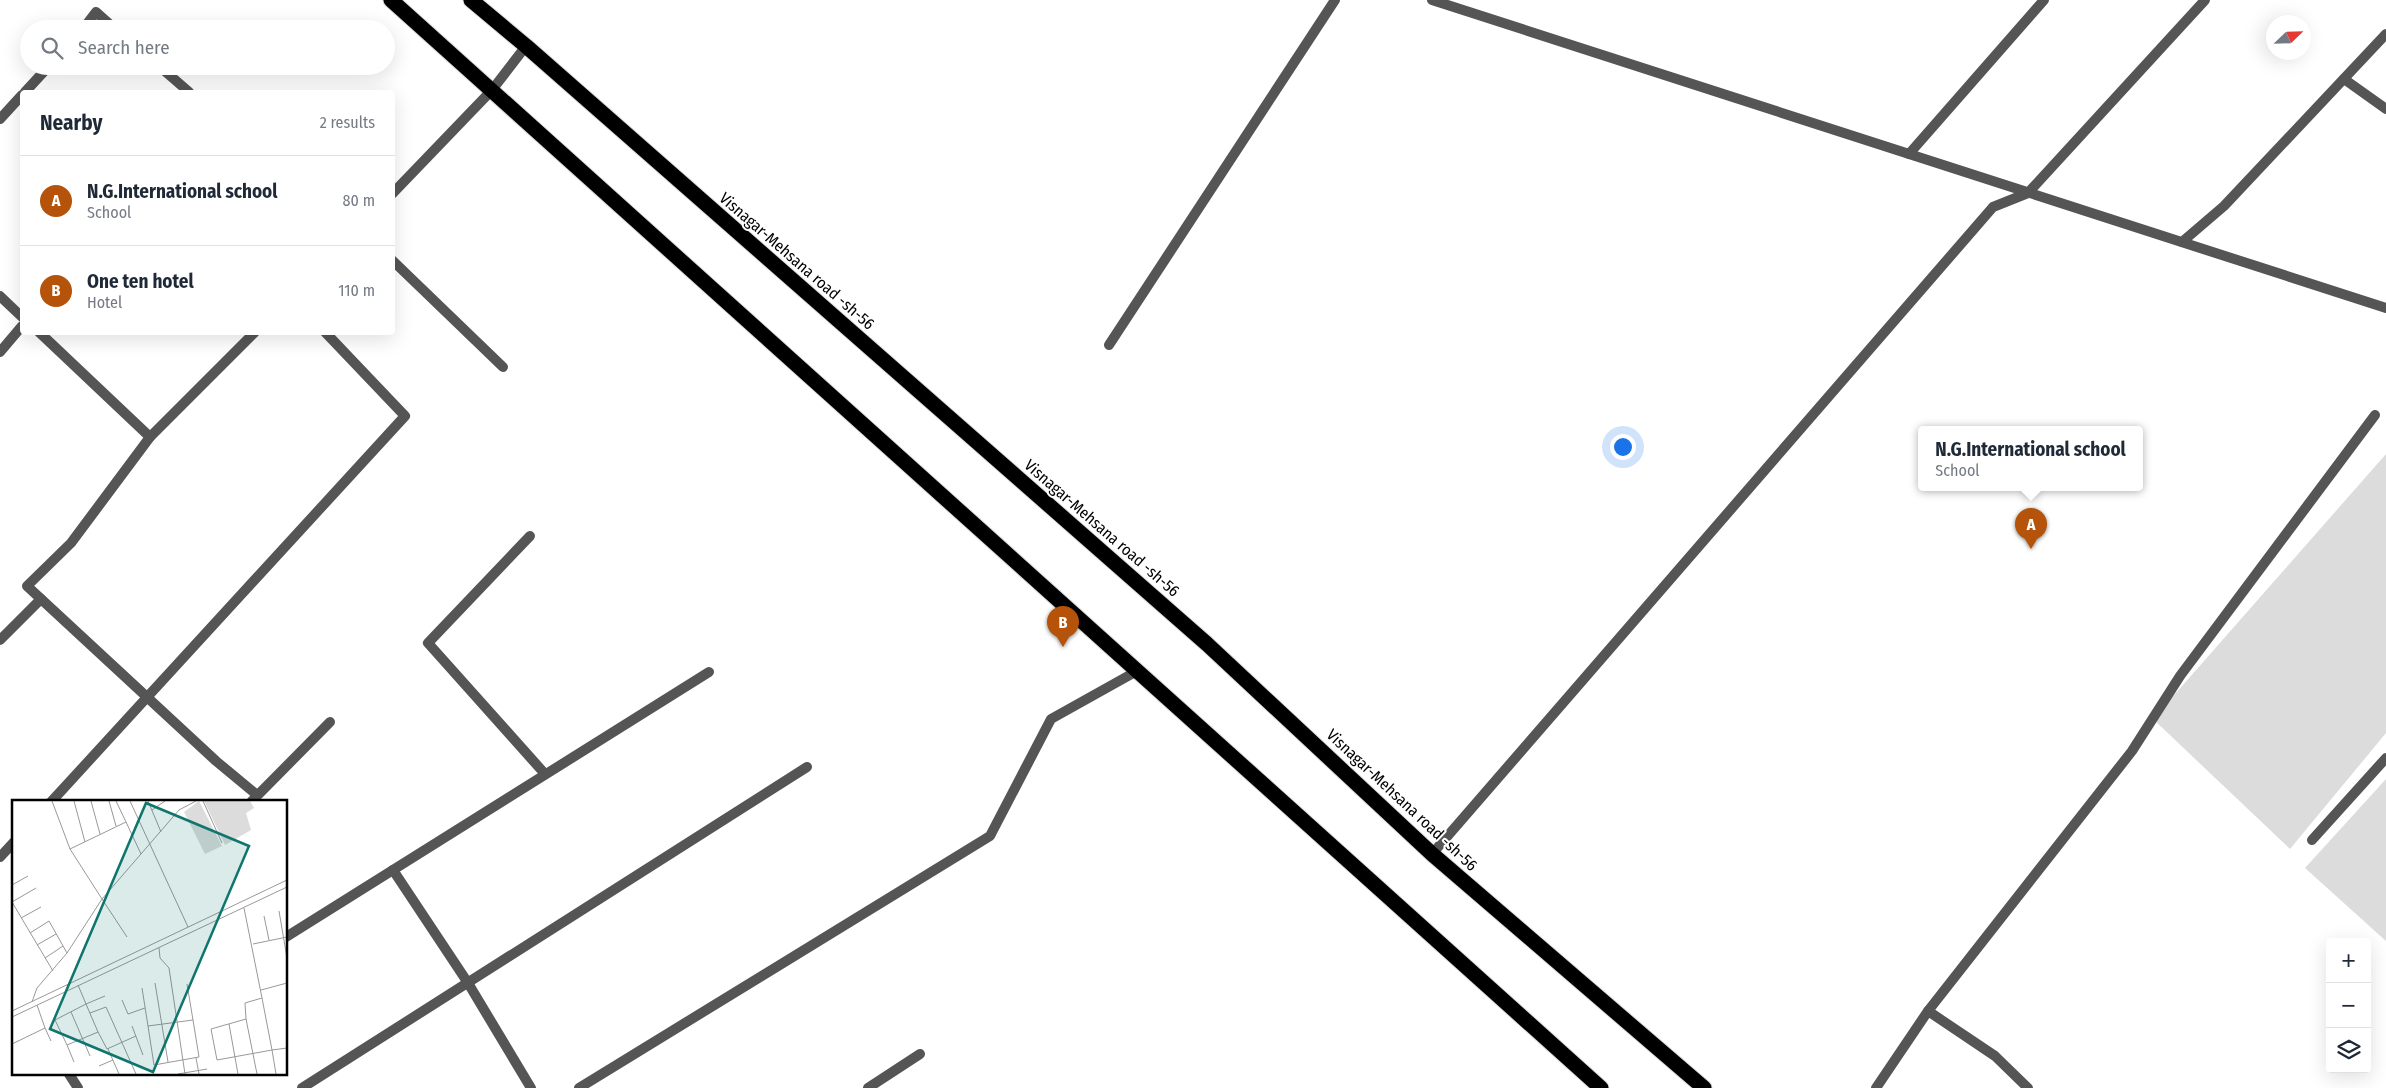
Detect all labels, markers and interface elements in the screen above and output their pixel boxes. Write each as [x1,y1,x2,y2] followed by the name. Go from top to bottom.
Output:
[2266,15,2311,60] north arrow
[20,20,395,75] search box
[38,34,66,62] icon: search
[78,36,170,59] text: Search here
[40,110,102,136] text: Nearby
[320,113,375,132] text: 2 results
[87,180,277,203] text: N.G.International school
[716,188,878,334] street label: Visnagar-Mehsana road -sh-56
[52,191,60,210] text: A
[343,191,375,210] text: 80 m
[87,203,131,222] text: School
[87,270,194,293] text: One ten hotel
[52,281,60,300] text: B
[338,281,375,300] text: 110 m
[87,293,122,312] text: Hotel
[1918,426,2143,491] popup
[1610,434,1636,460] your location
[1935,438,2126,461] text: N.G.International school
[1021,455,1183,601] street label: Visnagar-Mehsana road -sh-56
[1935,461,1980,480] text: School
[2015,508,2047,549] pin: A
[1047,606,1079,647] pin: B
[1323,725,1481,875] street label: Visnagar-Mehsana road -sh-56
[12,800,288,1076] inset map
[2326,938,2371,1073] map controls
[2326,938,2371,983] button: +
[2326,983,2371,1028] button: −
[2326,1028,2371,1073] button: layers

